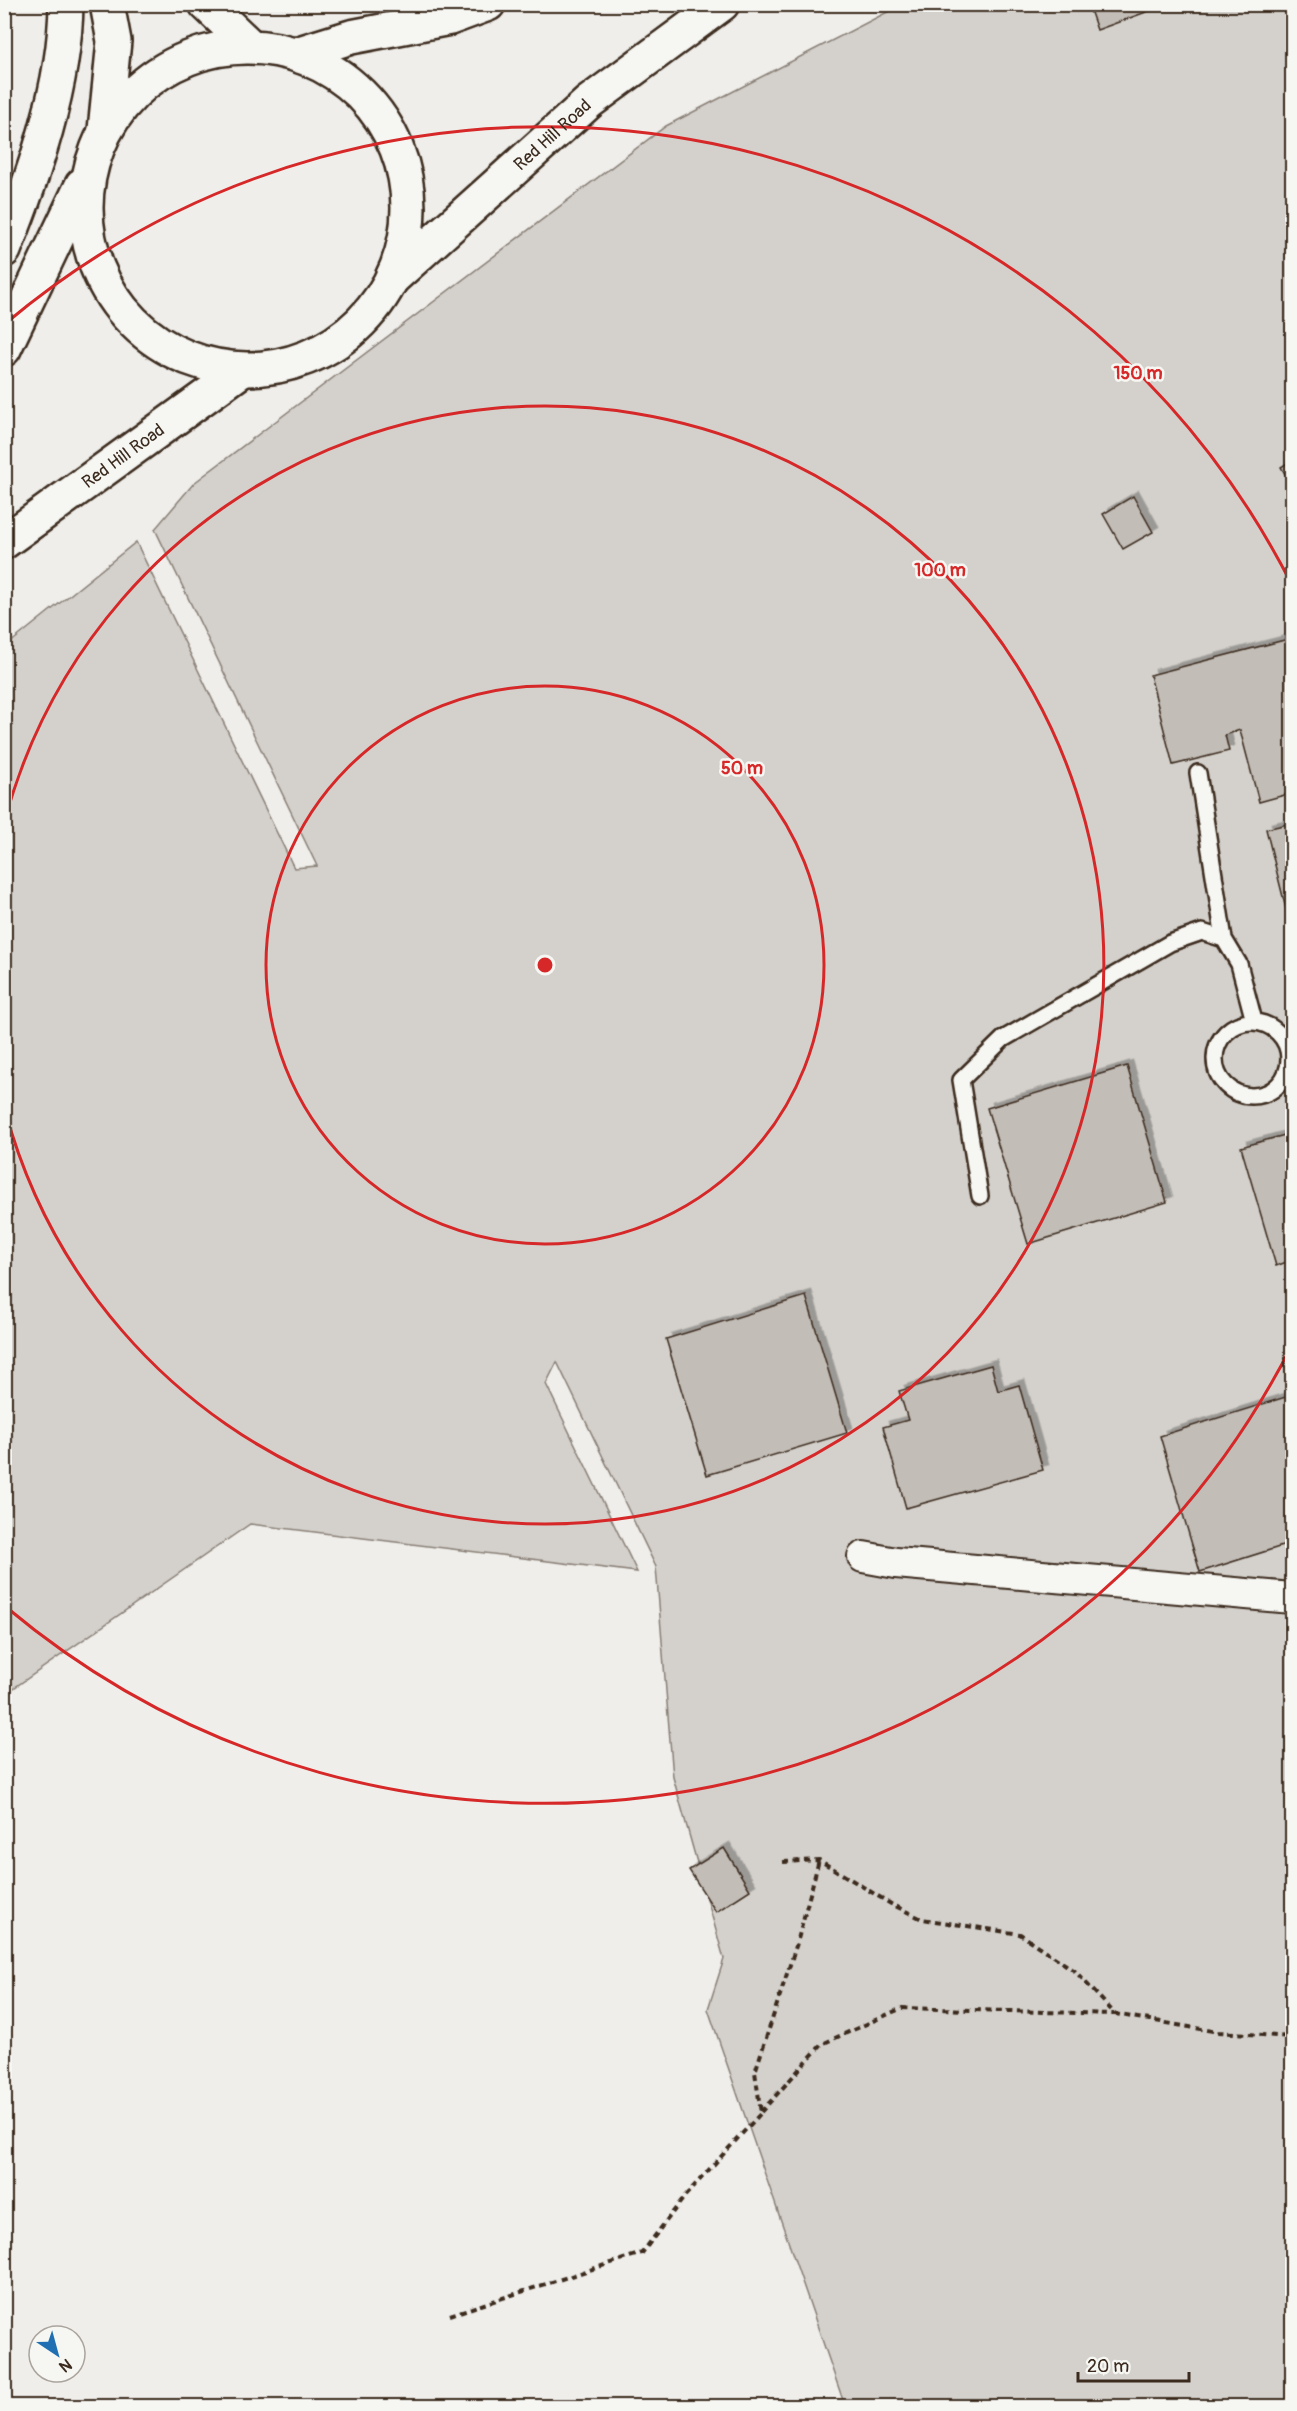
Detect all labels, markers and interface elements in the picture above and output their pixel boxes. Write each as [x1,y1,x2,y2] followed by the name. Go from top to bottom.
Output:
[509,94,596,176] street label: Red Hill Road
[1114,362,1163,385] text: 150 m
[78,419,169,494] street label: Red Hill Road
[914,559,966,582] text: 100 m
[721,757,763,780] text: 50 m
[535,955,555,975] centre of rings
[27,2324,87,2384] north arrow
[1078,2345,1189,2383] scale bar
[55,2354,75,2377] text: N
[1087,2355,1129,2378] text: 20 m

